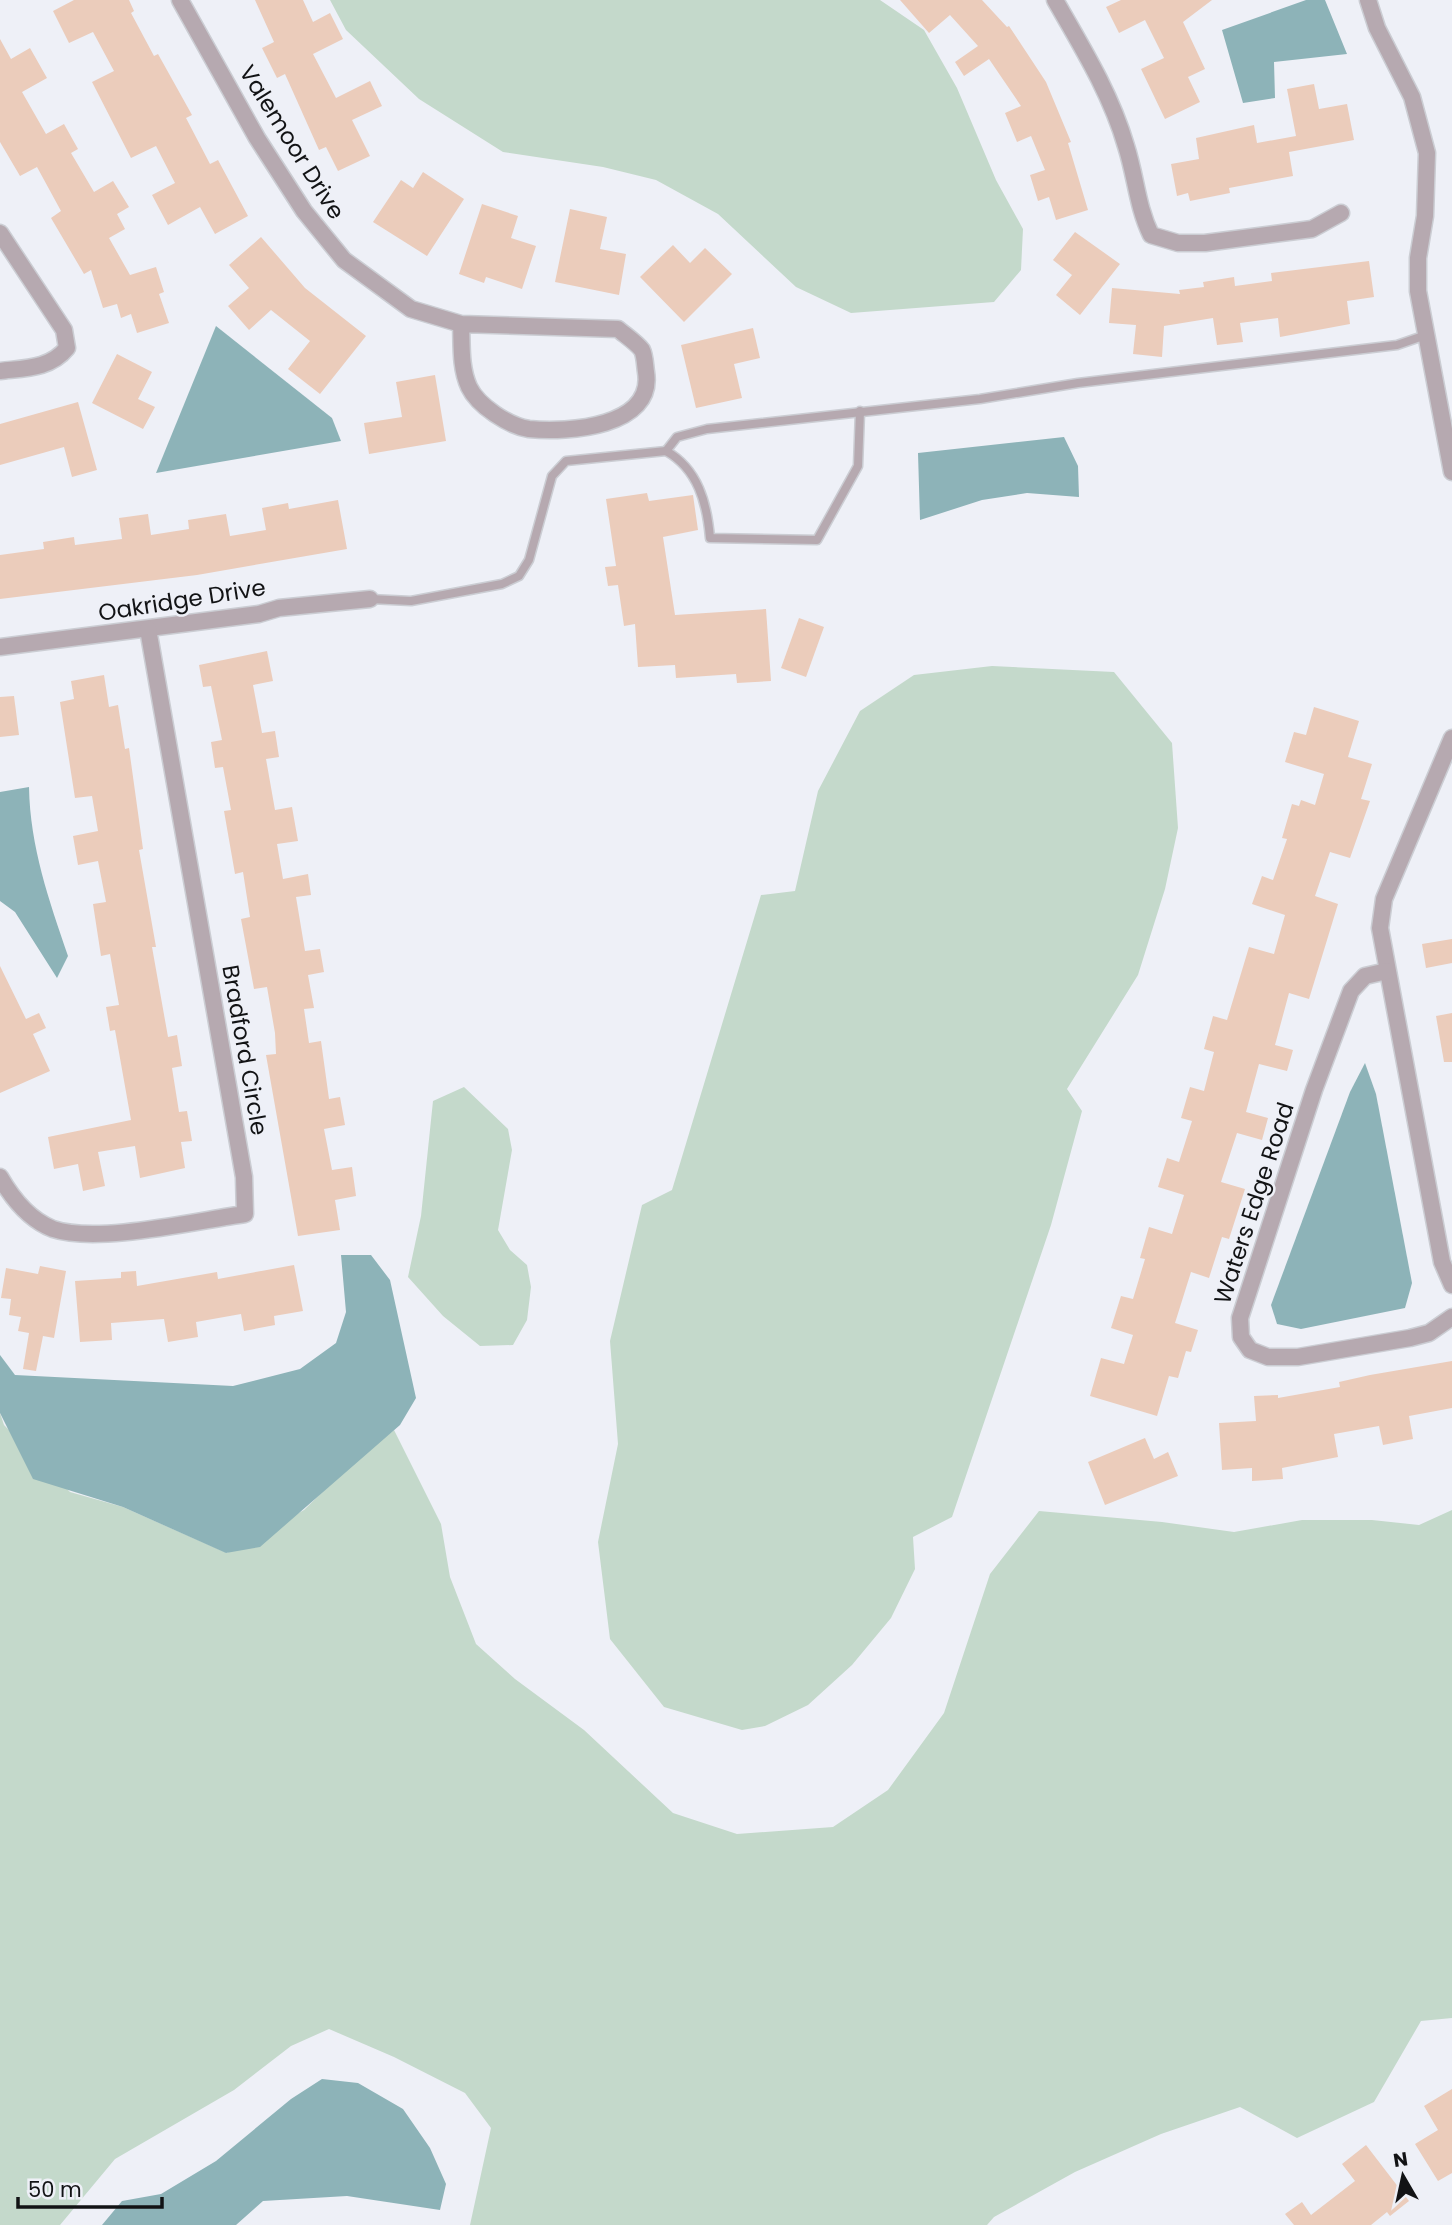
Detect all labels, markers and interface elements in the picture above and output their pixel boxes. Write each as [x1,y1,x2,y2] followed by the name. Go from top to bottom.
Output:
[232,59,352,225] street label: Valemoor Drive
[96,571,268,629] street label: Oakridge Drive
[214,962,276,1138] street label: Bradford Circle
[1206,1098,1302,1308] street label: Waters Edge Road
[1368,2141,1438,2211] north arrow
[1391,2145,1410,2174] text: N
[18,2166,161,2210] scale bar
[28,2175,82,2204] text: 50 m

